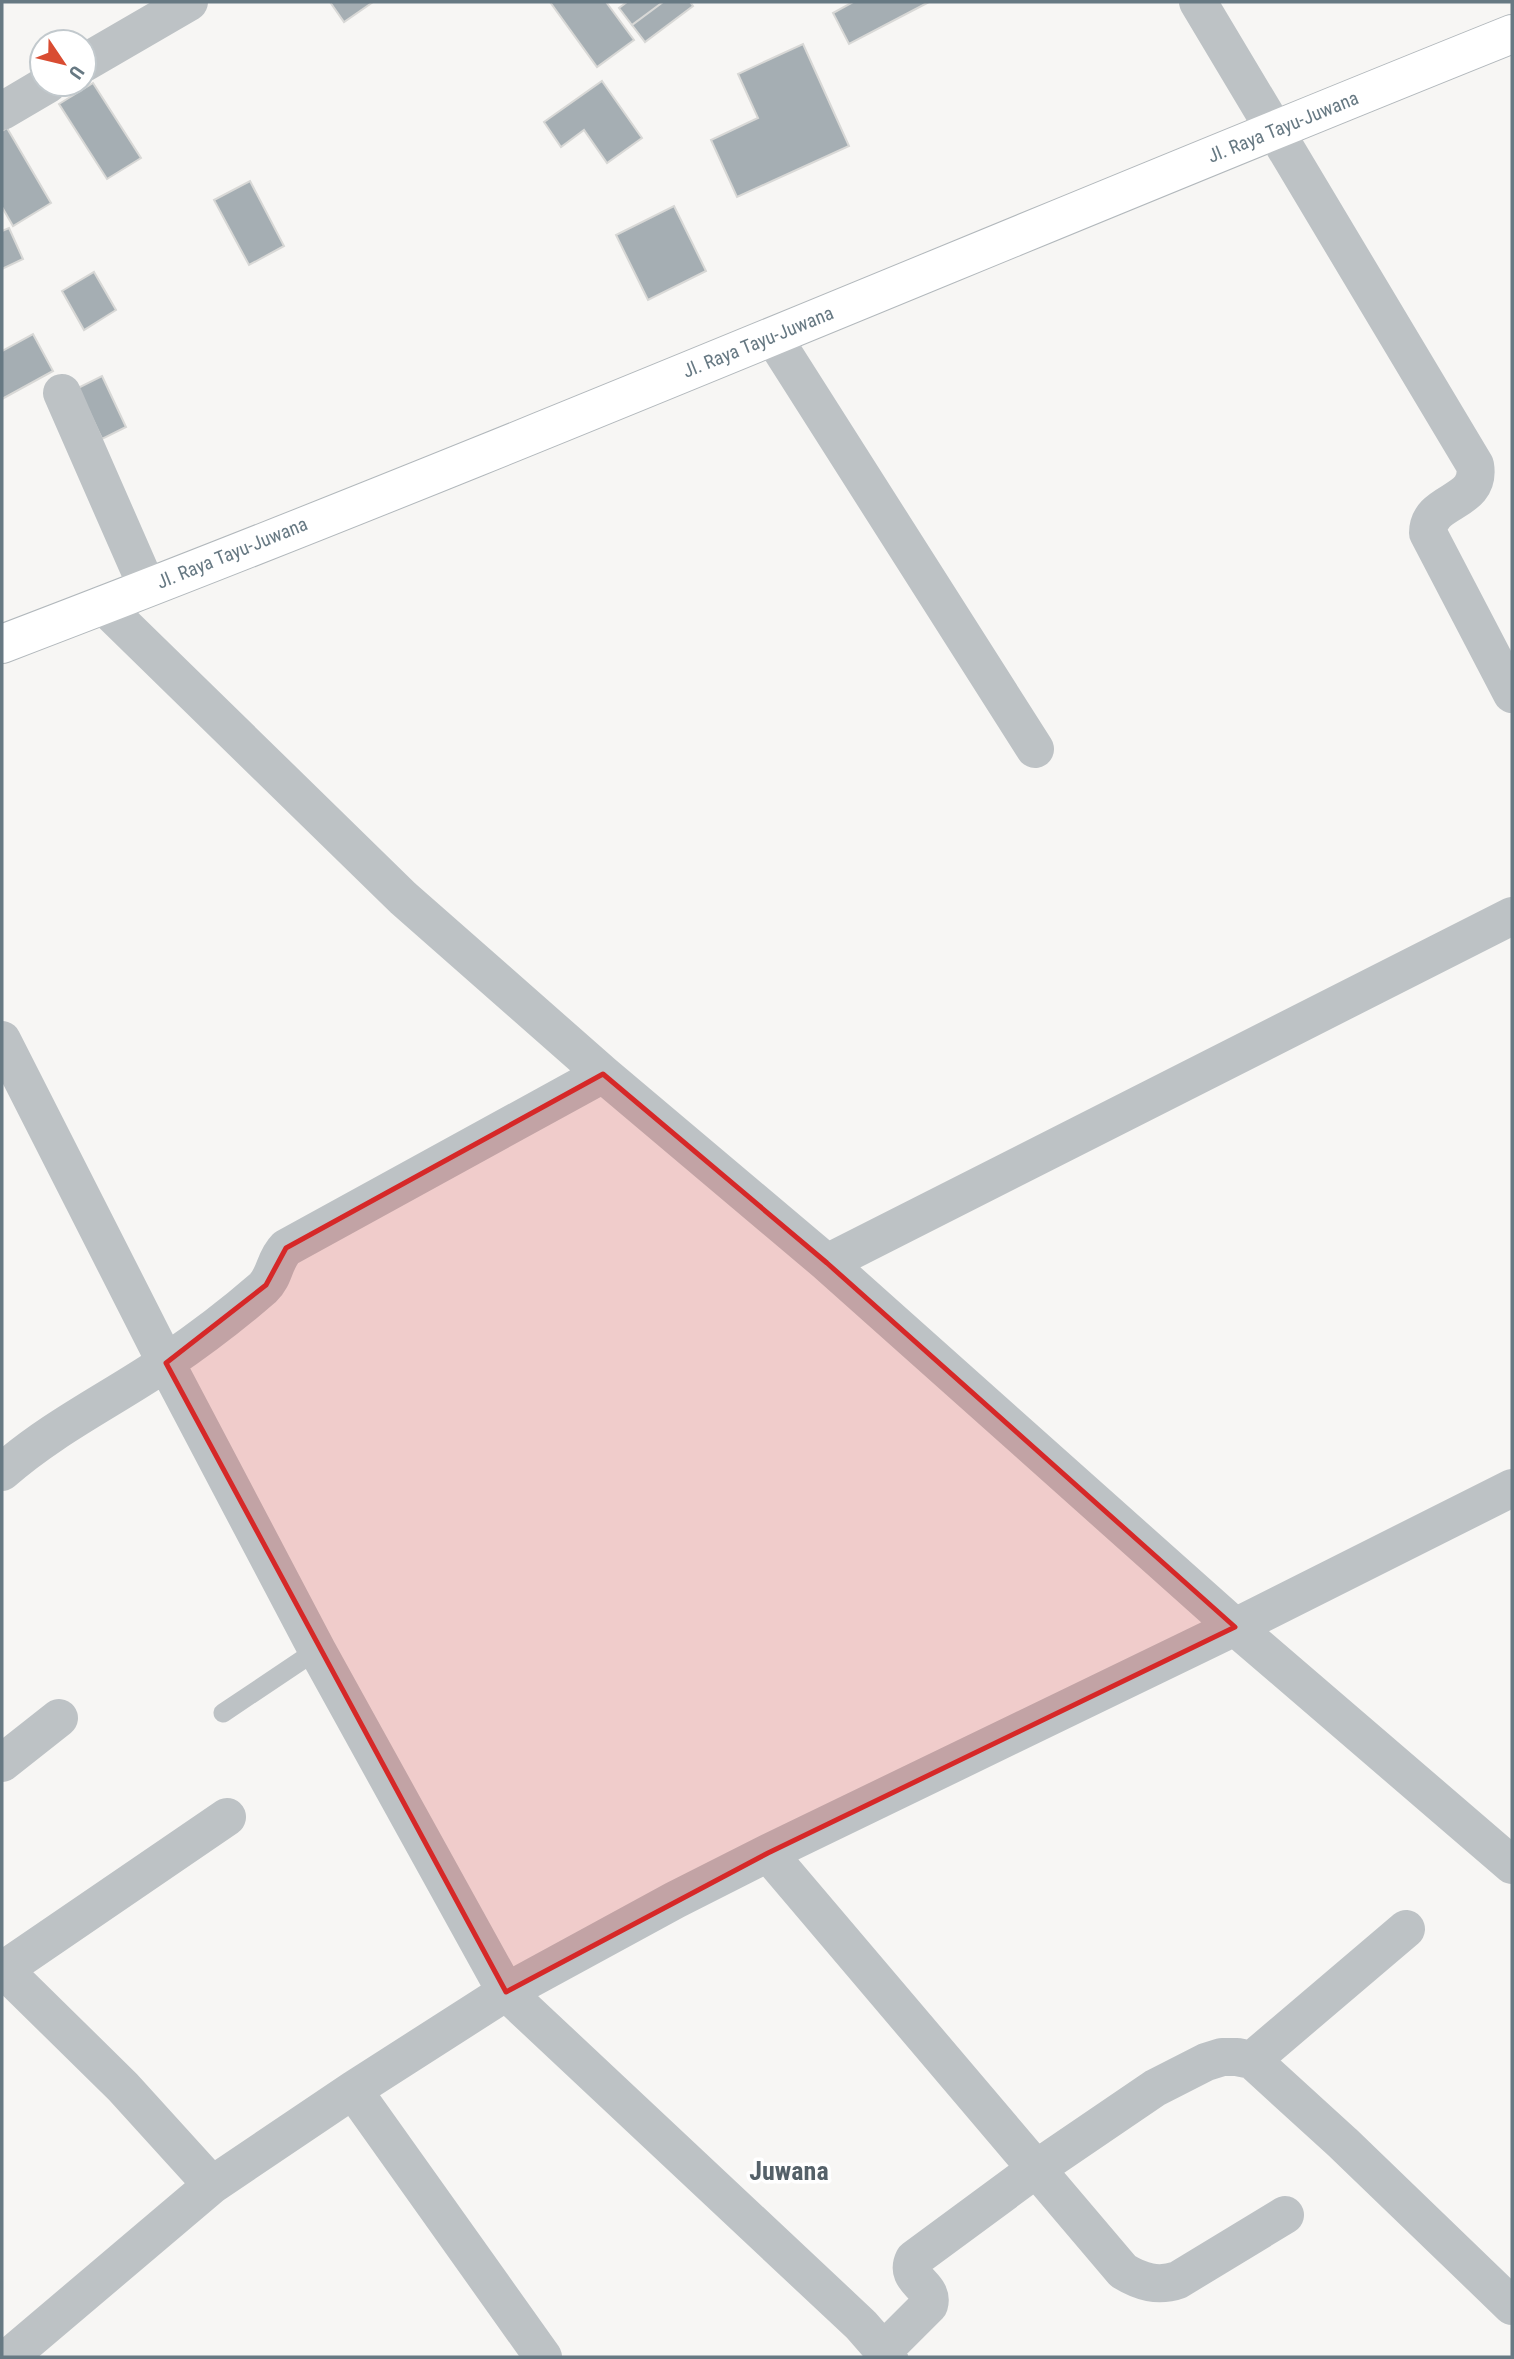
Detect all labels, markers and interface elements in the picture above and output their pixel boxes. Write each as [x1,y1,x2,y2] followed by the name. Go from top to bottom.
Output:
[28,28,98,98] north arrow
[64,61,89,84] text: U
[1204,86,1362,168] street label: Jl. Raya Tayu-Juwana
[679,301,837,383] street label: Jl. Raya Tayu-Juwana
[153,512,311,594] street label: Jl. Raya Tayu-Juwana
[749,2156,829,2186] district label: Juwana

